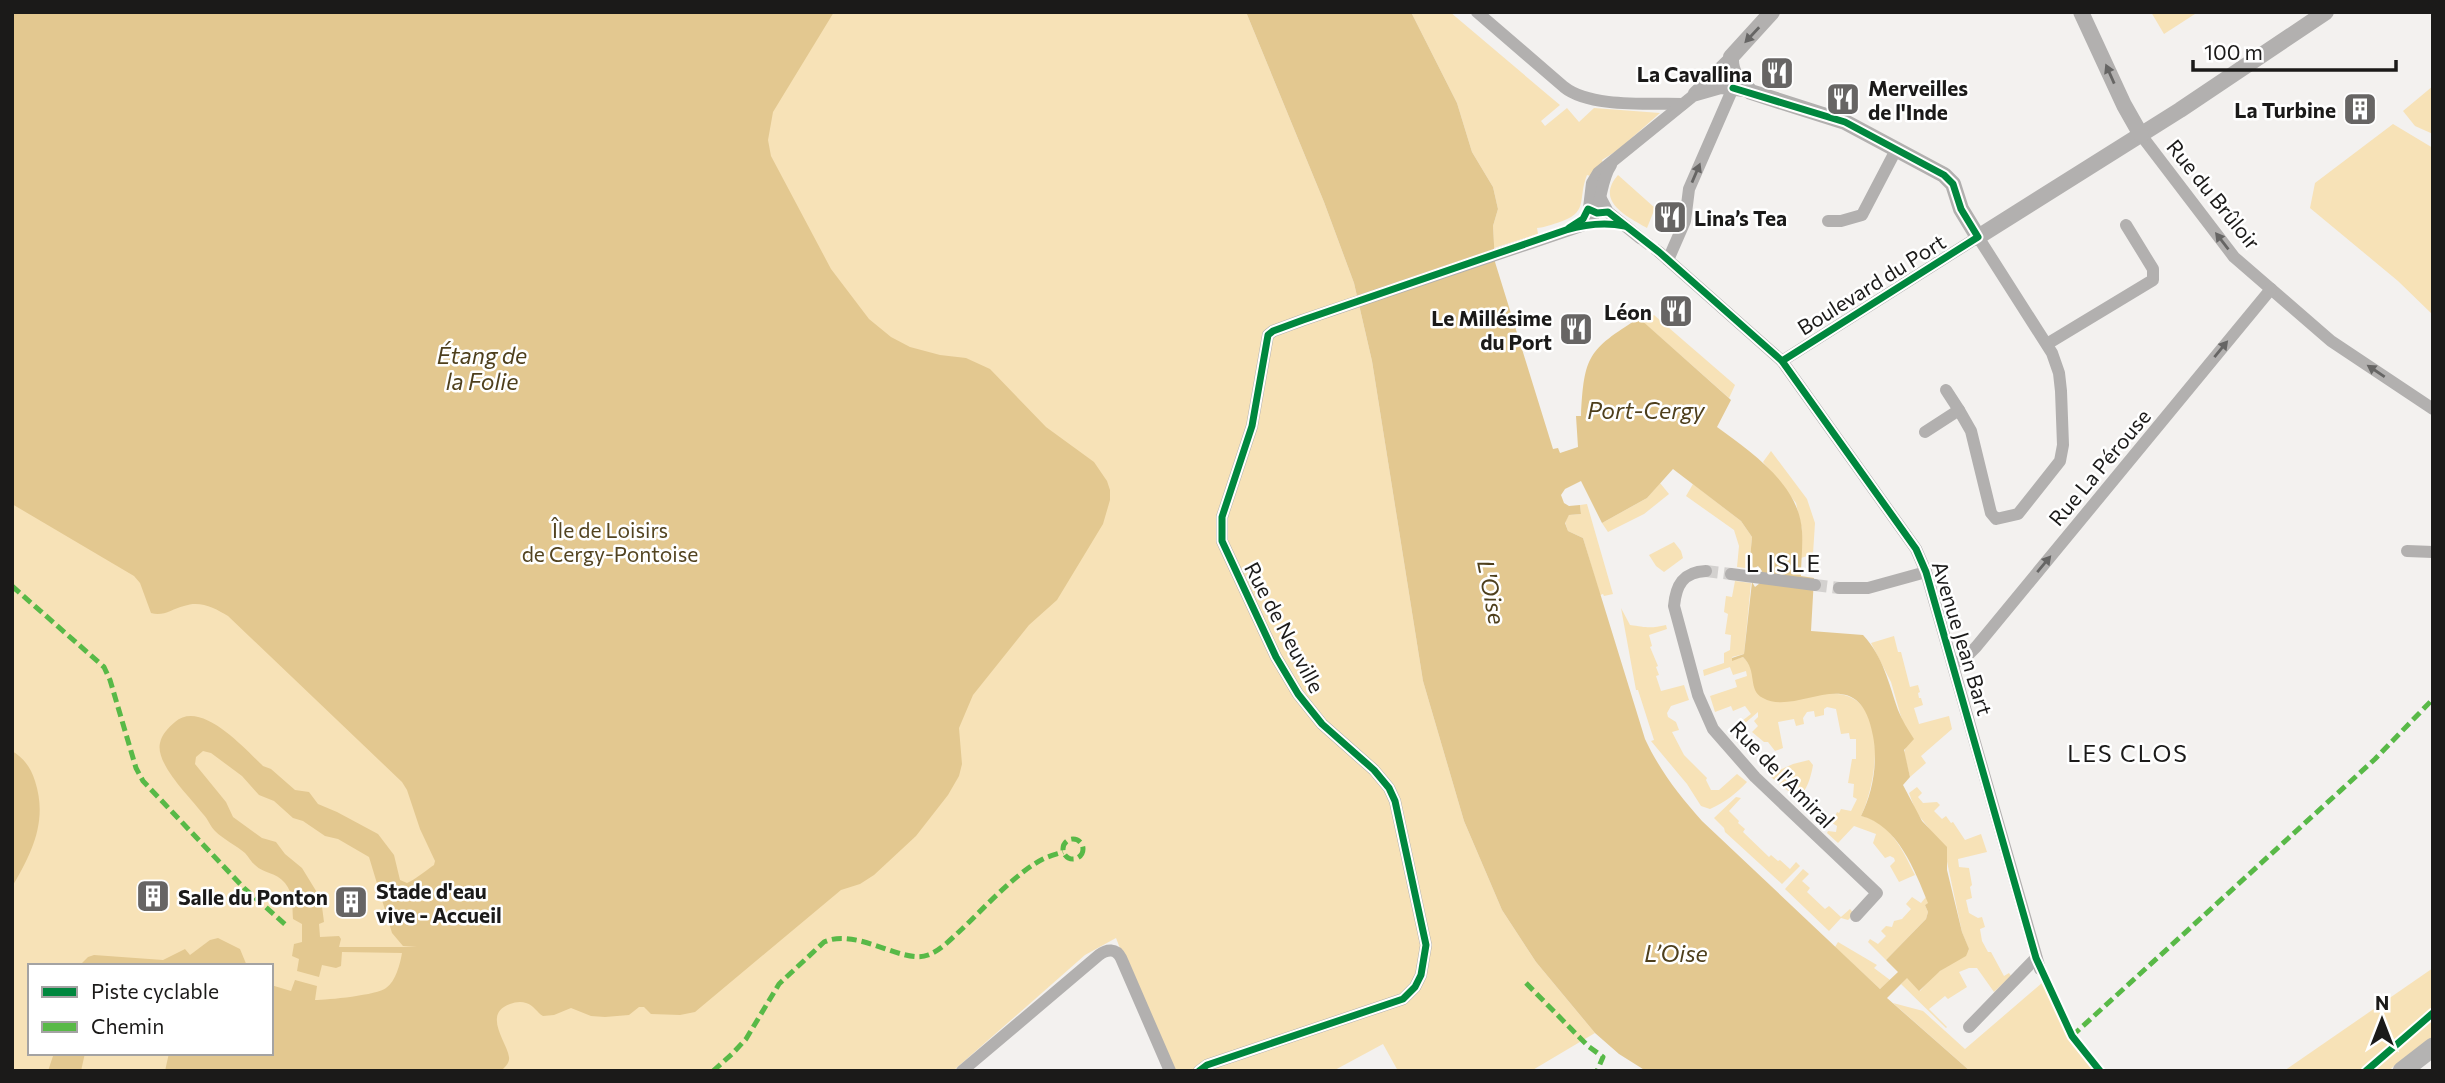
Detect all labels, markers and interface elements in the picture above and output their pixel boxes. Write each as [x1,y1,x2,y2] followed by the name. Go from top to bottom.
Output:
[1744,26,1760,44] one-way arrow
[2193,28,2396,72] scale bar
[2204,39,2263,64] text: 100 m
[1758,54,1796,92] restaurant icon: La Cavallina
[1637,61,1752,86] place label: La Cavallina
[2104,64,2116,84] one-way arrow
[1868,75,1968,124] place label: Merveilles de l'Inde
[1824,80,1862,118] restaurant icon: Merveilles de l'Inde
[2341,90,2379,128] building icon: La Turbine
[2234,97,2336,122] place label: La Turbine
[2162,134,2266,254] street label: Rue du Brûloir
[1691,162,1702,183] one-way arrow
[1651,198,1689,236] restaurant icon: Lina’s Tea
[1694,205,1787,230] place label: Lina’s Tea
[1792,228,1950,340] street label: Boulevard du Port
[2214,233,2229,251] one-way arrow
[1657,292,1695,330] restaurant icon: Léon
[1604,299,1652,324] place label: Léon
[1431,305,1552,354] place label: Le Millésime du Port
[1557,310,1595,348] restaurant icon: Le Millésime du Port
[437,341,527,395] water label: Étang de la Folie
[2214,341,2229,359] one-way arrow
[2367,364,2385,378] one-way arrow
[1587,396,1706,424] water label: Port-Cergy
[2043,404,2155,530] street label: Rue La Pérouse
[522,517,698,566] park label: Île de Loisirs de Cergy-Pontoise
[1746,549,1822,577] district label: L ISLE
[2036,556,2051,573] one-way arrow
[1240,557,1330,697] street label: Rue de Neuville
[1472,557,1512,627] water label: L'Oise
[1928,558,1998,718] street label: Avenue Jean Bart
[1726,715,1840,833] street label: Rue de l'Amiral
[2067,739,2189,767] district label: LES CLOS
[134,877,172,915] building icon: Salle du Ponton
[376,878,502,927] place label: Stade d'eau vive - Accueil
[332,883,370,921] building icon: Stade d'eau vive - Accueil
[178,884,328,909] place label: Salle du Ponton
[1644,939,1708,967] water label: L’Oise
[28,964,273,1055] legend
[91,978,219,1003] text: Piste cyclable
[2347,985,2417,1055] north arrow
[2375,991,2389,1014] text: N
[91,1013,164,1038] text: Chemin

